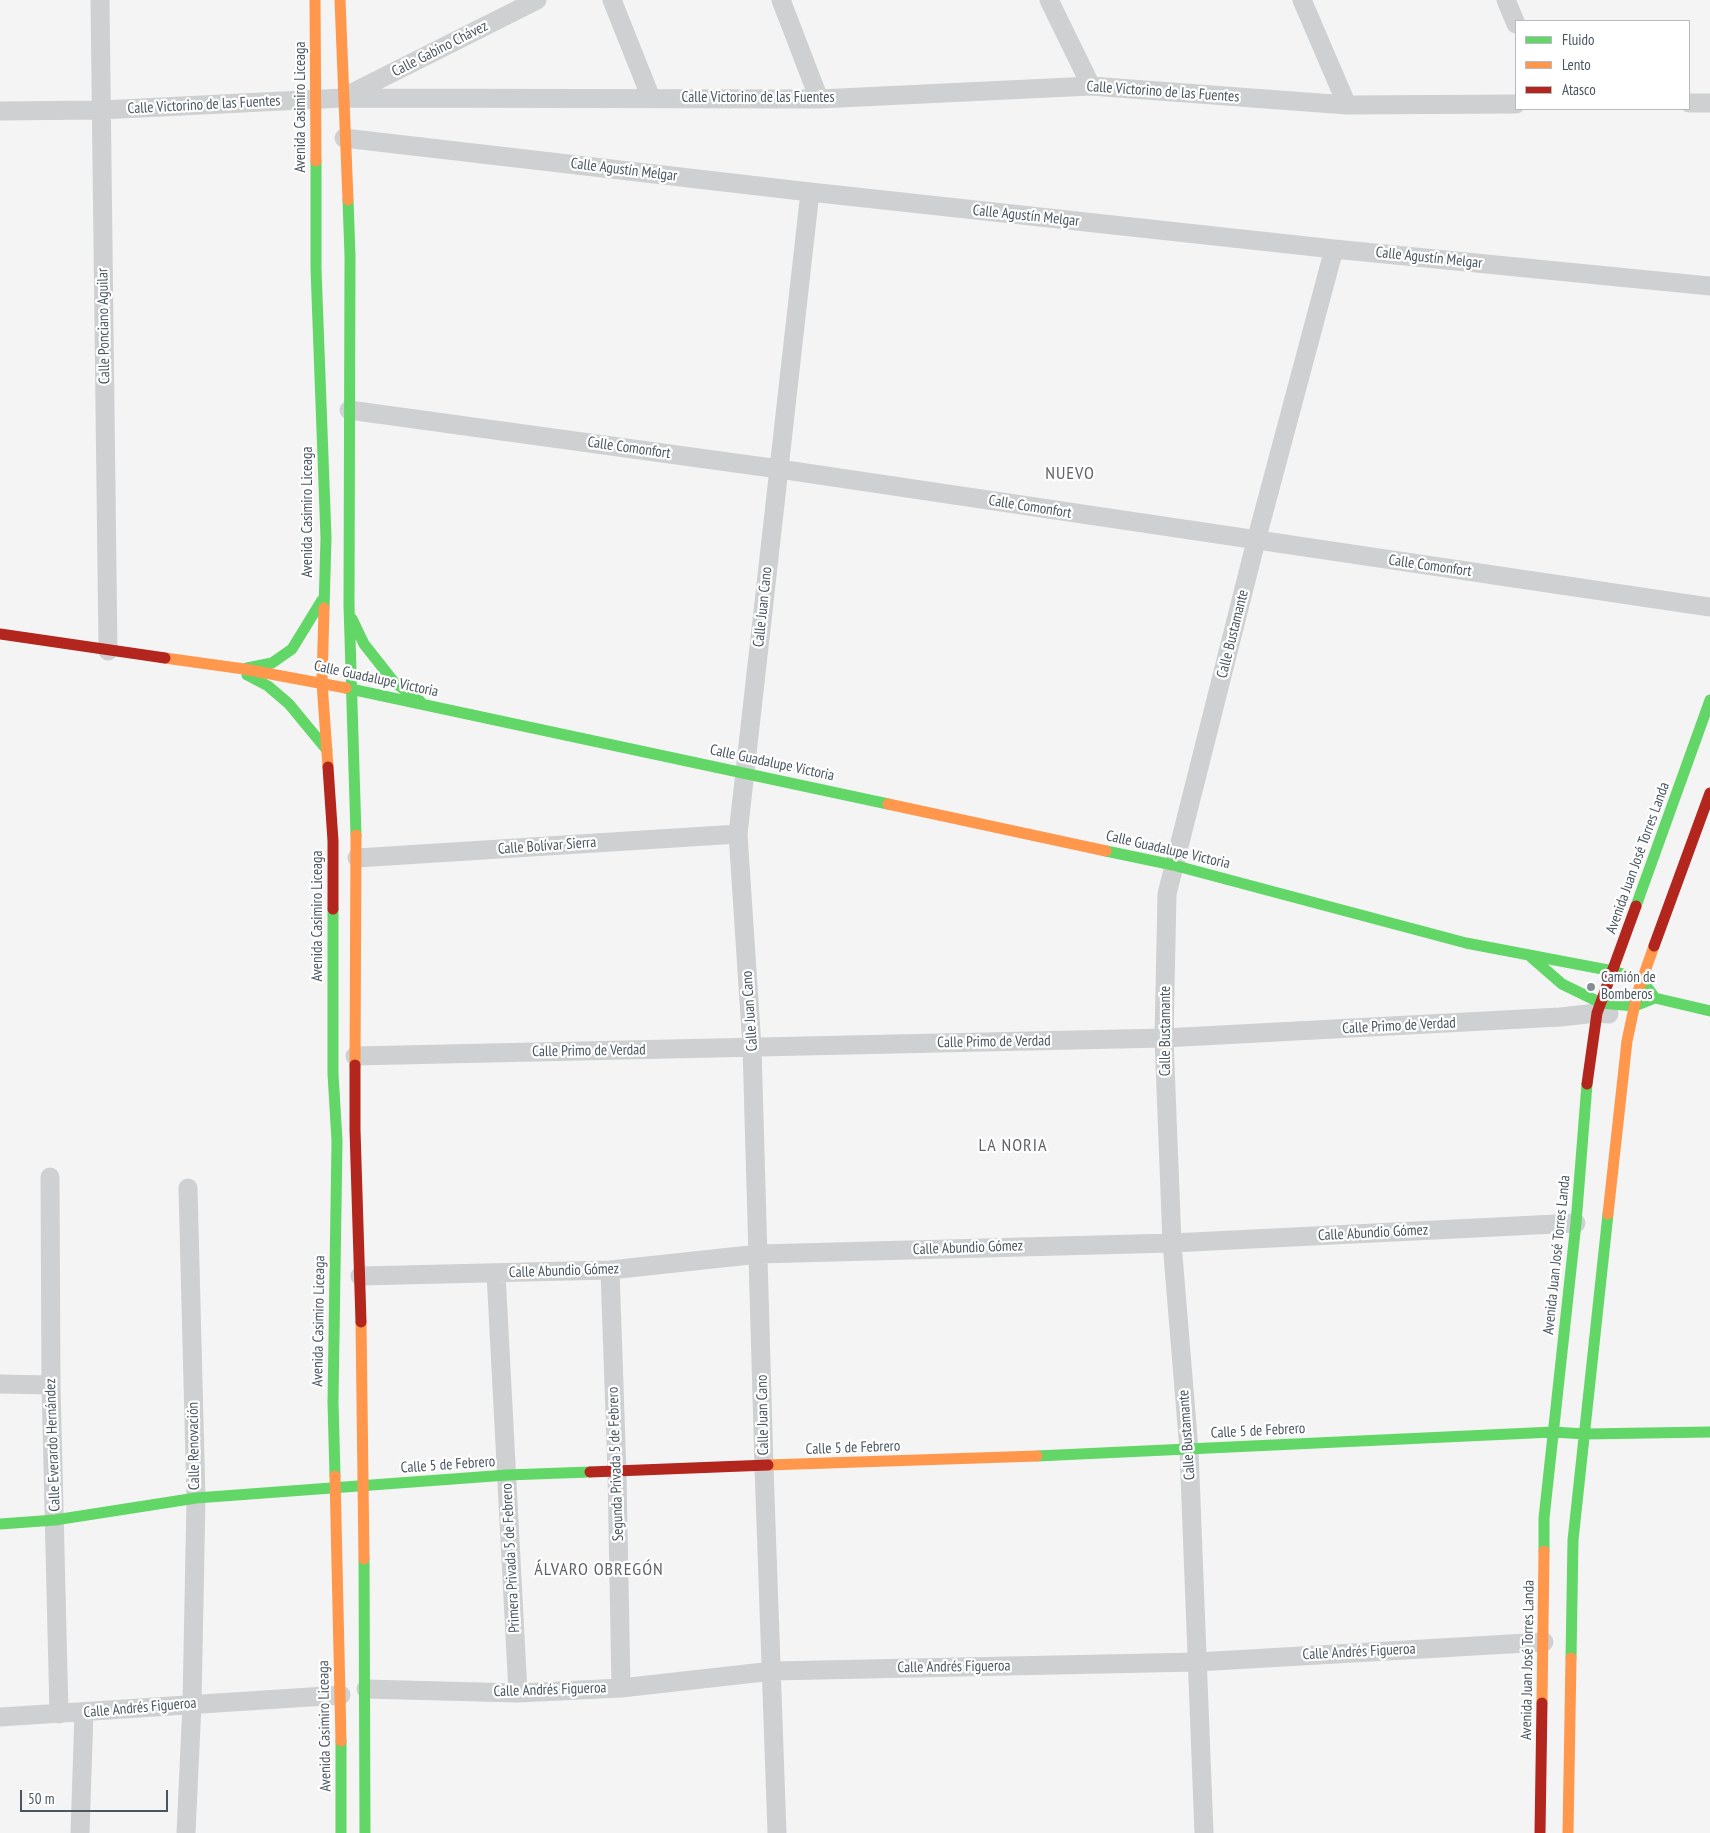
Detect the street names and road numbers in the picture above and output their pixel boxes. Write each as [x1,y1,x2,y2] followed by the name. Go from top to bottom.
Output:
[389,17,491,81] street label: Calle Gabino Chávez
[292,41,310,173] street label: Avenida Casimiro Liceaga
[1086,78,1240,106] street label: Calle Victorino de las Fuentes
[681,89,835,107] street label: Calle Victorino de las Fuentes
[127,92,281,118] street label: Calle Victorino de las Fuentes
[570,155,678,185] street label: Calle Agustín Melgar
[972,201,1080,231] street label: Calle Agustín Melgar
[1375,243,1483,273] street label: Calle Agustín Melgar
[94,268,114,384] street label: Calle Ponciano Aguilar
[586,433,672,463] street label: Calle Comonfort
[299,446,317,578] street label: Avenida Casimiro Liceaga
[987,492,1073,522] street label: Calle Comonfort
[1387,551,1473,581] street label: Calle Comonfort
[750,566,776,648] street label: Calle Juan Cano
[1213,588,1253,680] street label: Calle Bustamante
[312,657,440,701] street label: Calle Guadalupe Victoria
[708,741,836,785] street label: Calle Guadalupe Victoria
[1602,780,1674,936] street label: Avenida Juan José Torres Landa
[1104,827,1232,873] street label: Calle Guadalupe Victoria
[497,834,597,858] street label: Calle Bolívar Sierra
[309,850,327,982] street label: Avenida Casimiro Liceaga
[738,970,762,1052] street label: Calle Juan Cano
[1157,986,1175,1076] street label: Calle Bustamante
[1342,1014,1456,1038] street label: Calle Primo de Verdad
[937,1032,1051,1052] street label: Calle Primo de Verdad
[532,1041,646,1061] street label: Calle Primo de Verdad
[1540,1175,1574,1335] street label: Avenida Juan José Torres Landa
[1317,1221,1429,1245] street label: Calle Abundio Gómez
[913,1237,1023,1259] street label: Calle Abundio Gómez
[309,1255,329,1387] street label: Avenida Casimiro Liceaga
[509,1260,619,1282] street label: Calle Abundio Gómez
[753,1375,773,1455] street label: Calle Juan Cano
[42,1378,64,1512] street label: Calle Everardo Hernández
[604,1386,628,1542] street label: Segunda Privada 5 de Febrero
[1175,1389,1199,1481] street label: Calle Bustamante
[184,1402,204,1490] street label: Calle Renovación
[1210,1420,1306,1442] street label: Calle 5 de Febrero
[805,1437,901,1459] street label: Calle 5 de Febrero
[400,1453,496,1477] street label: Calle 5 de Febrero
[498,1483,524,1633] street label: Primera Privada 5 de Febrero
[1518,1580,1538,1740] street label: Avenida Juan José Torres Landa
[1302,1640,1416,1664] street label: Calle Andrés Figueroa
[897,1657,1011,1677] street label: Calle Andrés Figueroa
[315,1660,335,1792] street label: Avenida Casimiro Liceaga
[493,1679,607,1701] street label: Calle Andrés Figueroa
[83,1694,197,1722] street label: Calle Andrés Figueroa

